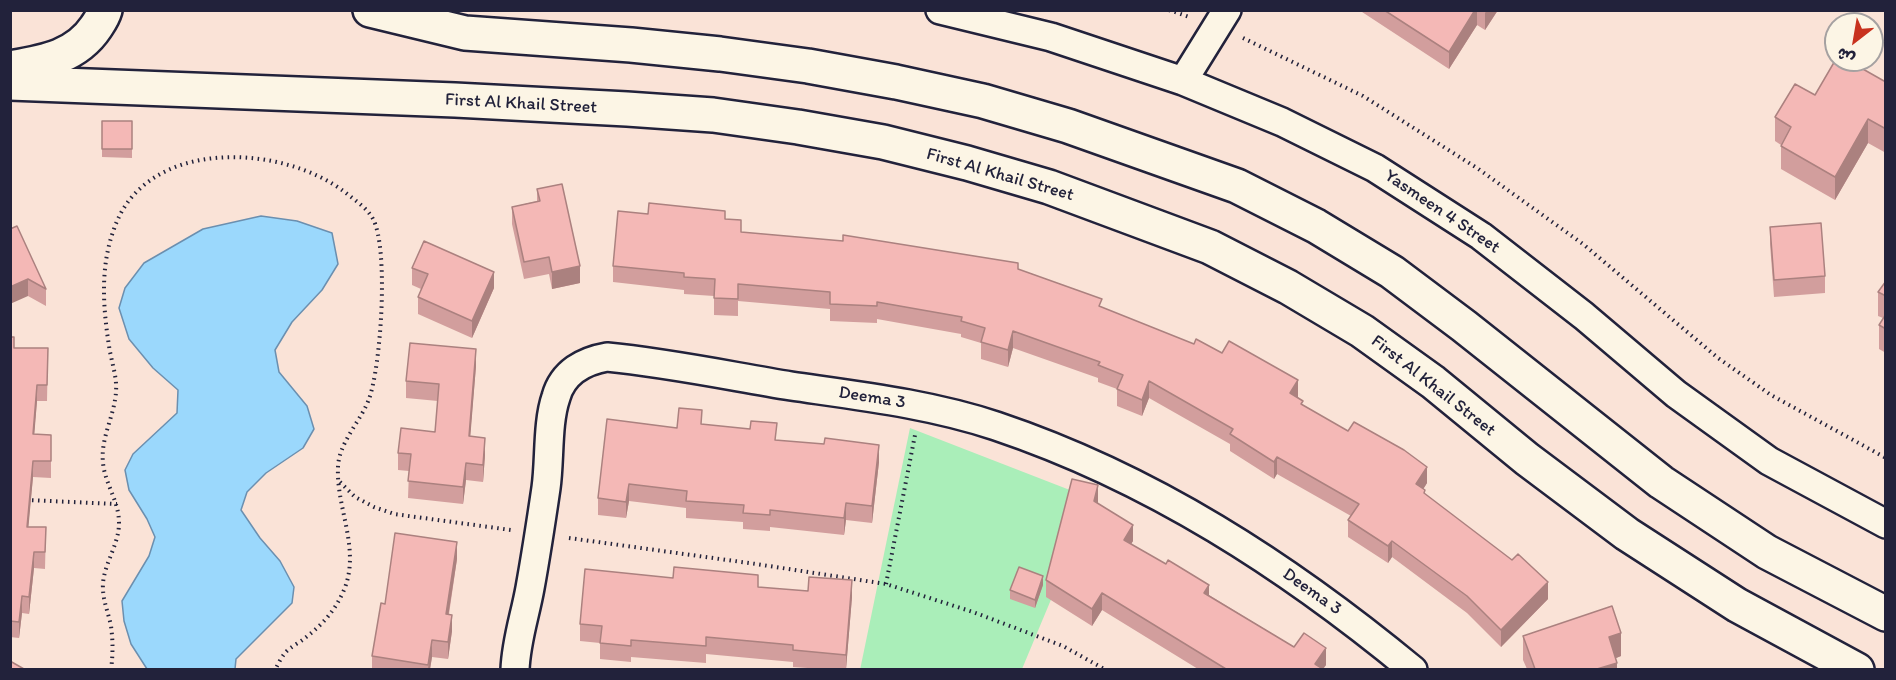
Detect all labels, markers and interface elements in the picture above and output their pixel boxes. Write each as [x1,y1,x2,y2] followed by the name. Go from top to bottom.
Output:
[1824,12,1884,72] north arrow
[1833,43,1858,69] text: ش
[444,89,598,119] street label: First Al Khail Street
[924,144,1076,206] street label: First Al Khail Street
[1380,165,1504,259] street label: Yasmeen 4 Street
[1366,331,1500,441] street label: First Al Khail Street
[837,382,907,414] street label: Deema 3
[1278,564,1346,620] street label: Deema 3

